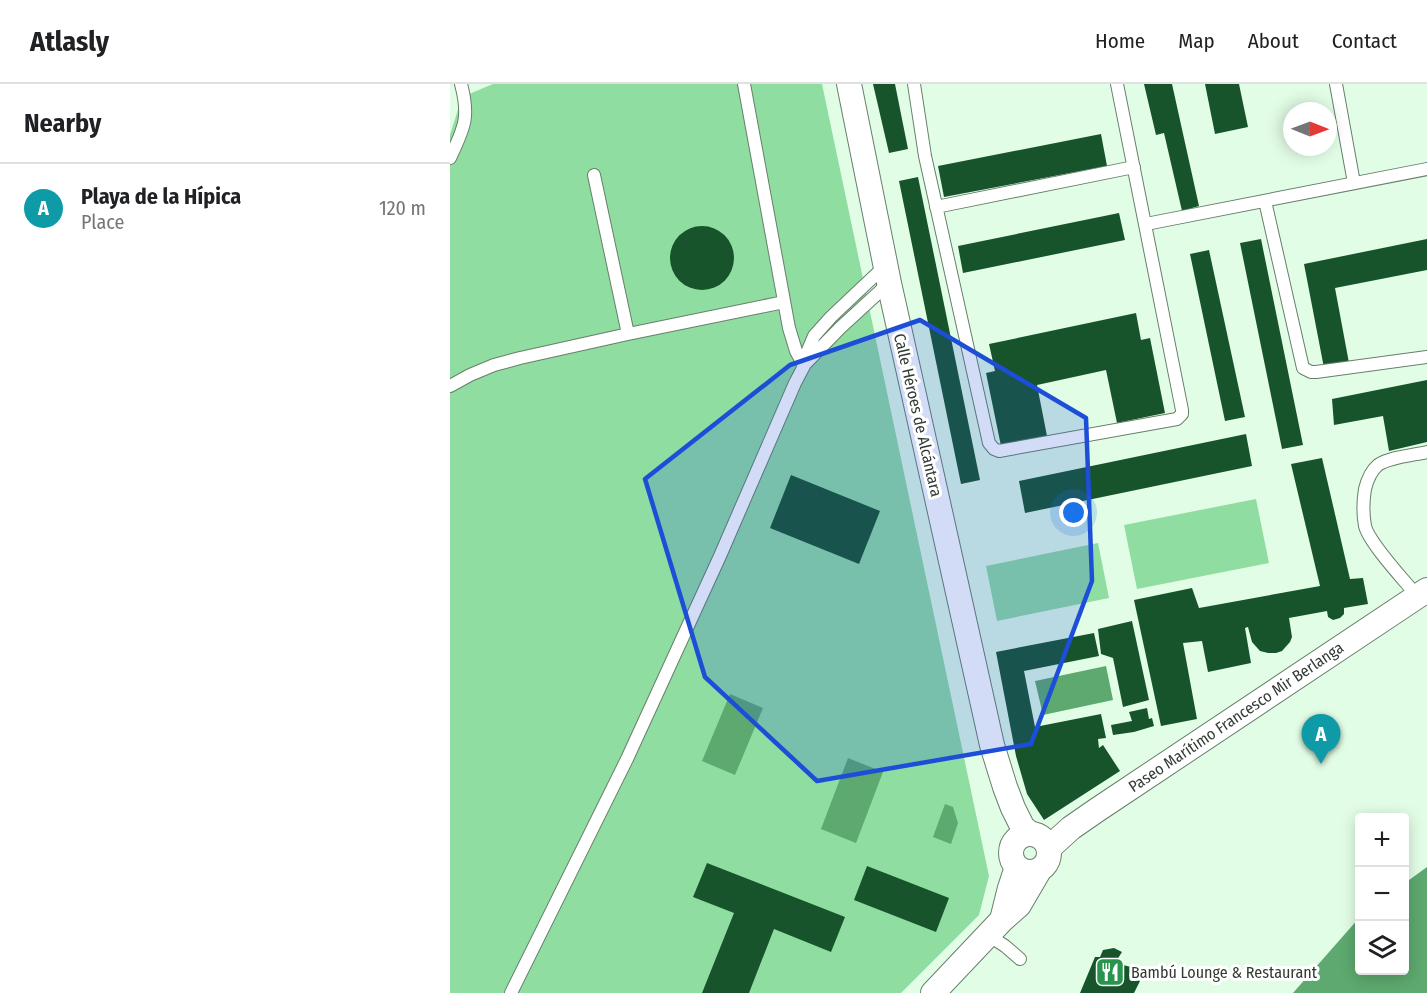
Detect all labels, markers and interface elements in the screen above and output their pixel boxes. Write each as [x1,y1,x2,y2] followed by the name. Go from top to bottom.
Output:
[30,25,109,58] text: Atlasly
[1095,28,1145,54] text: Home
[1178,28,1215,54] text: Map
[1248,28,1299,54] text: About
[1332,28,1397,54] text: Contact
[1283,102,1337,156] north arrow
[24,108,101,139] text: Nearby
[81,183,241,210] text: Playa de la Hípica
[38,196,49,220] text: A
[379,196,426,220] text: 120 m
[81,210,124,234] text: Place
[890,332,946,499] street label: Calle Héroes de Alcántara
[1059,498,1088,527] your location
[1125,638,1347,796] street label: Paseo Marítimo Francesco Mir Berlanga
[1302,714,1340,764] pin: A
[1355,813,1409,975] map controls
[1355,813,1409,867] button: +
[1355,867,1409,921] button: −
[1355,921,1409,975] button: layers
[1094,956,1126,988] restaurant icon: Bambú Lounge & Restaurant
[1131,963,1318,982] place label: Bambú Lounge & Restaurant

